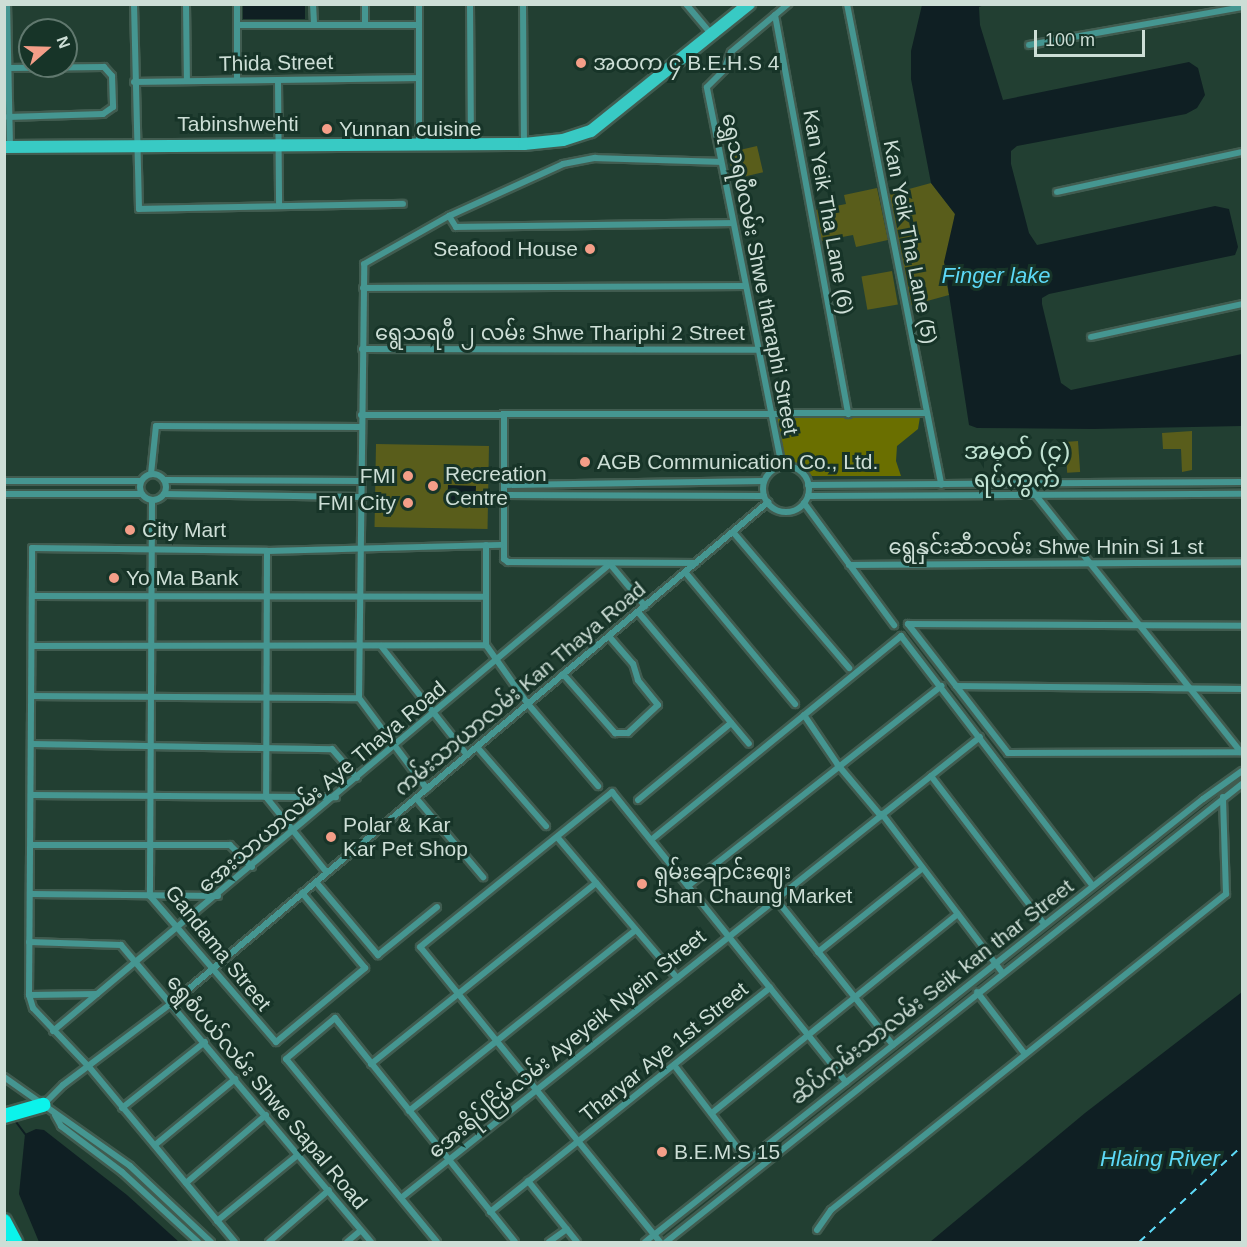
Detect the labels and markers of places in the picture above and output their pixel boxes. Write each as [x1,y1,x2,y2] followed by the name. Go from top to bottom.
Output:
[593,50,780,76] place label: အထက ၄ B.E.H.S 4
[574,56,588,70] marker: အထက ၄ B.E.H.S 4
[339,116,481,142] place label: Yunnan cuisine
[320,122,334,136] marker: Yunnan cuisine
[433,236,578,262] place label: Seafood House
[583,242,597,256] marker: Seafood House
[597,449,878,475] place label: AGB Communication Co., Ltd.
[578,455,592,469] marker: AGB Communication Co., Ltd.
[445,461,547,511] place label: Recreation Centre
[360,463,396,489] place label: FMI
[401,469,415,483] marker: FMI
[426,479,440,493] marker: Recreation Centre
[318,490,396,516] place label: FMI City
[401,496,415,510] marker: FMI City
[142,517,226,543] place label: City Mart
[123,523,137,537] marker: City Mart
[126,565,238,591] place label: Yo Ma Bank
[107,571,121,585] marker: Yo Ma Bank
[343,812,468,862] place label: Polar & Kar Kar Pet Shop
[324,830,338,844] marker: Polar & Kar Kar Pet Shop
[654,859,852,909] place label: ရှမ်းချောင်းဈေး Shan Chaung Market
[635,877,649,891] marker: ရှမ်းချောင်းဈေး Shan Chaung Market
[674,1139,780,1165] place label: B.E.M.S 15
[655,1145,669,1159] marker: B.E.M.S 15

